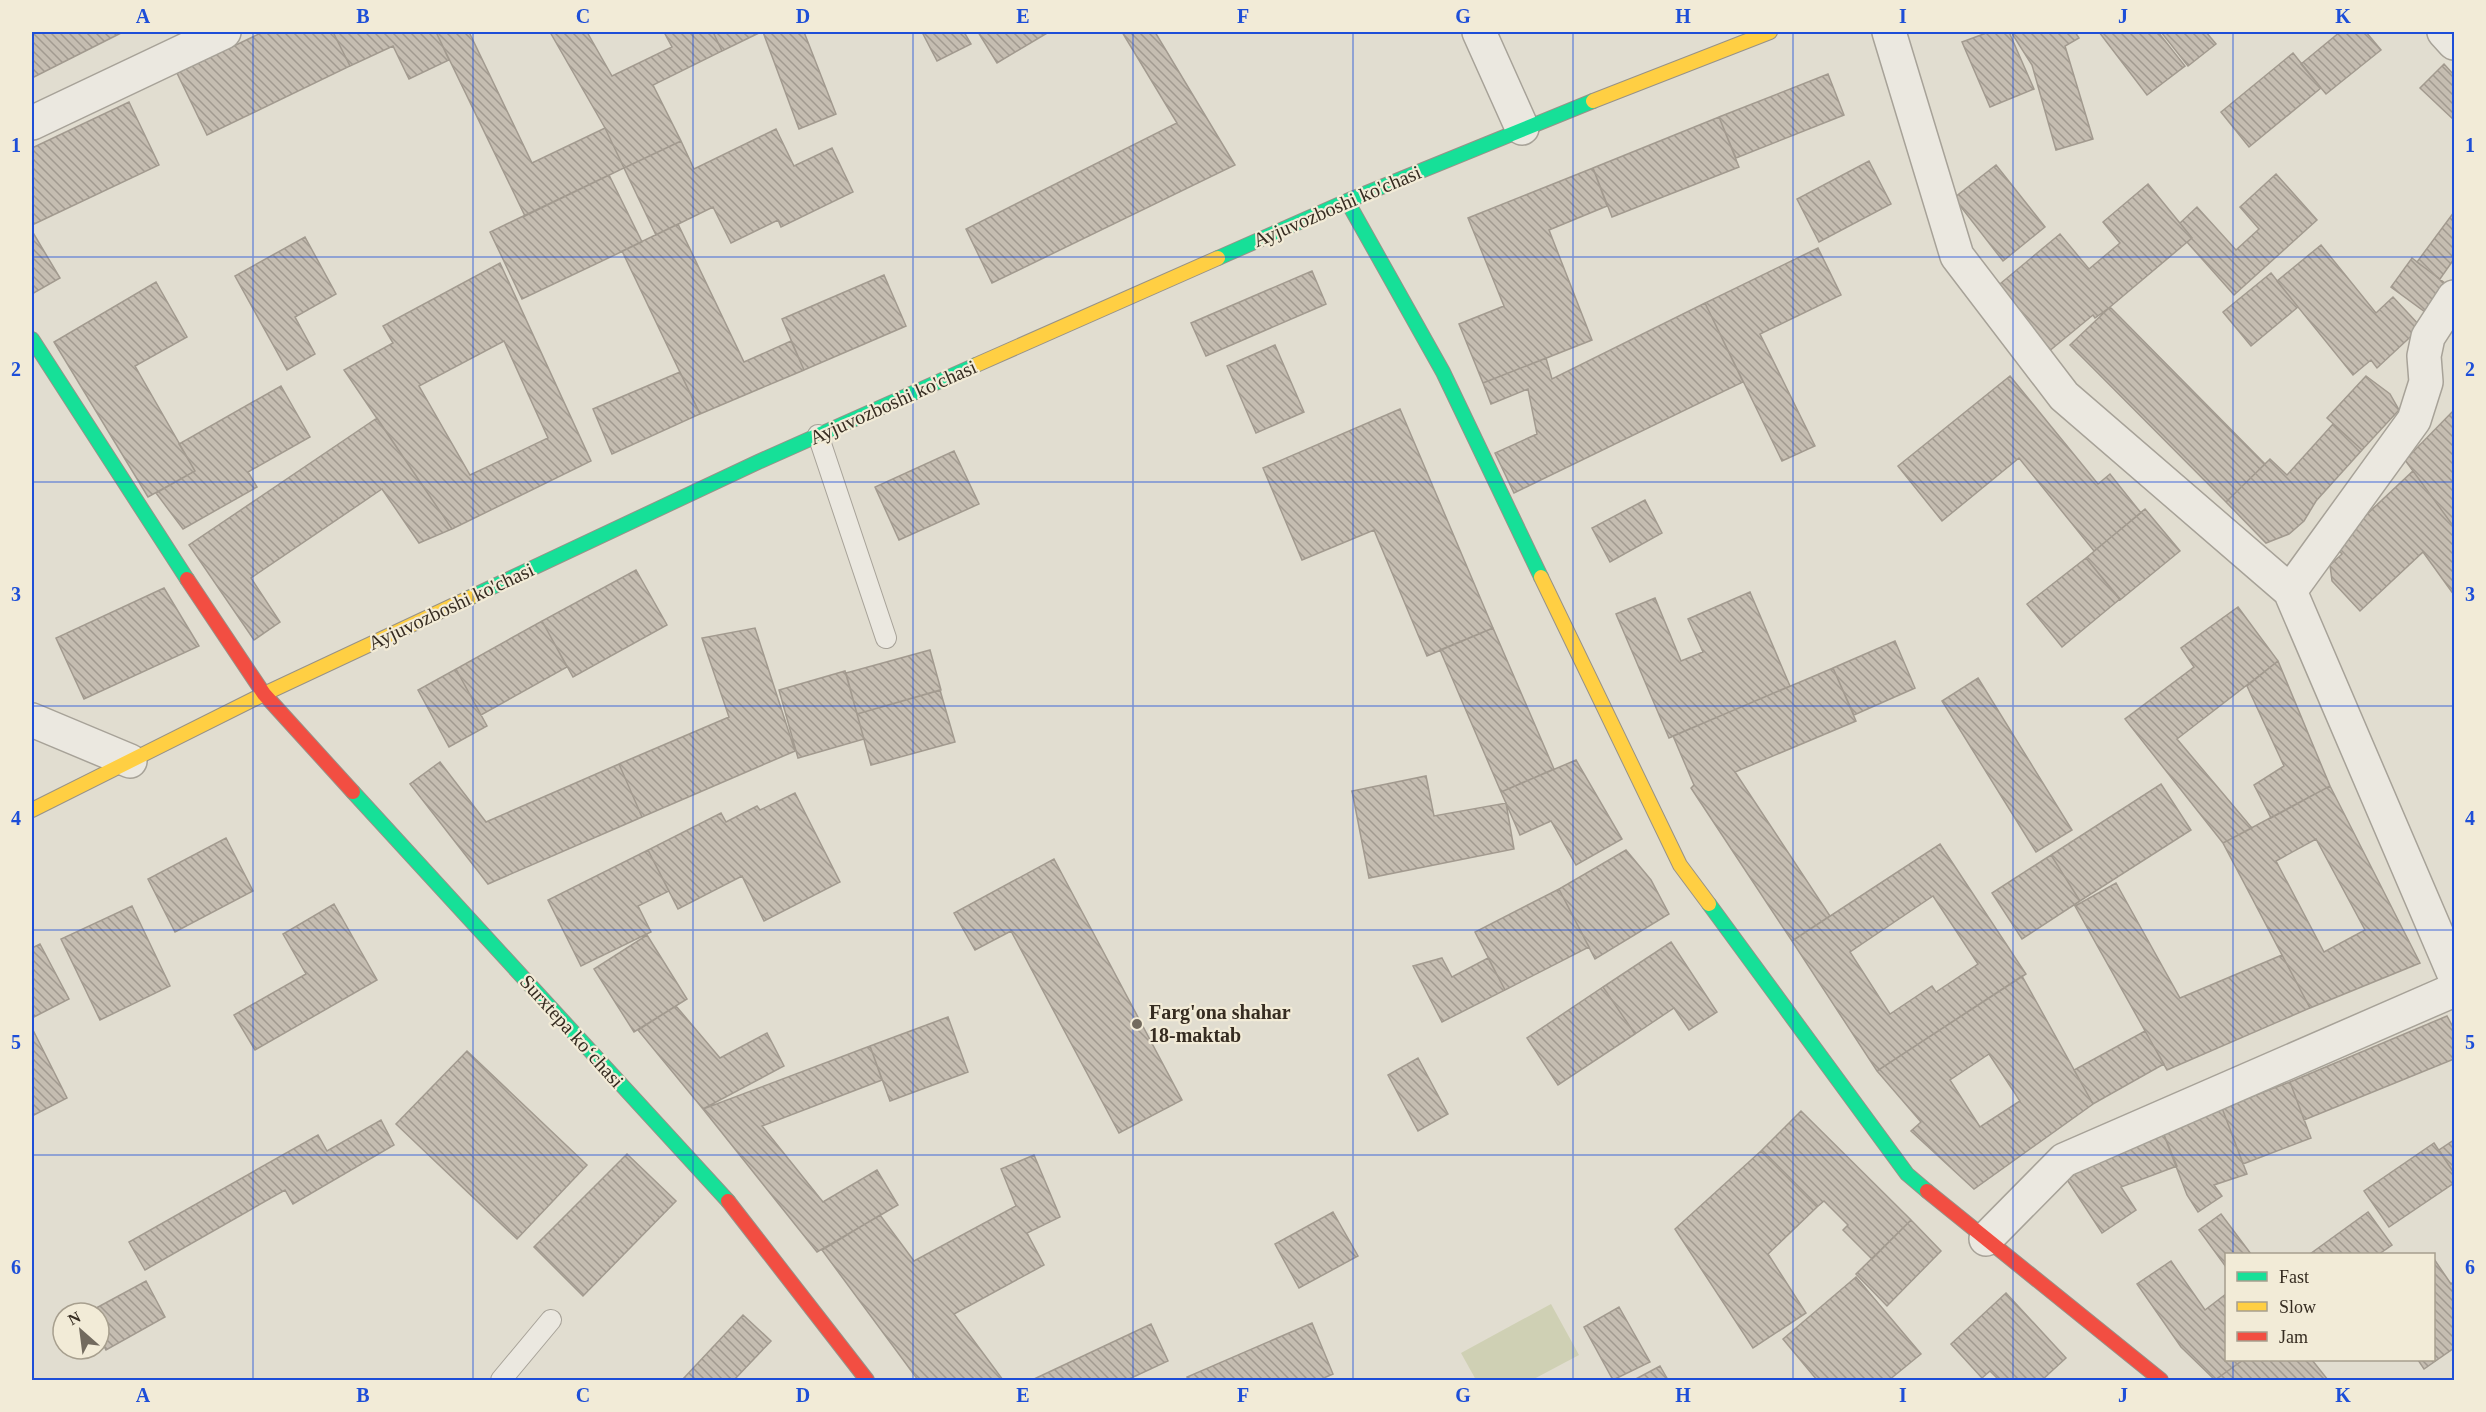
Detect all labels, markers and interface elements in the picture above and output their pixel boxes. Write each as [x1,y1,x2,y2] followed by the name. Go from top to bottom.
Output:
[136,5,151,27] text: A
[356,5,370,27] text: B
[576,5,590,27] text: C
[796,5,810,27] text: D
[1016,5,1030,27] text: E
[1237,5,1249,27] text: F
[1455,5,1471,27] text: G
[1675,5,1691,27] text: H
[1899,5,1907,27] text: I
[2118,5,2128,27] text: J
[2335,5,2351,27] text: K
[11,134,21,156] text: 1
[2465,134,2475,156] text: 1
[1250,161,1425,252] street label: Ayjuvozboshi ko'chasi
[806,355,981,450] street label: Ayjuvozboshi ko'chasi
[11,358,21,380] text: 2
[2465,358,2475,380] text: 2
[365,558,538,655] street label: Ayjuvozboshi ko'chasi
[11,583,21,605] text: 3
[2465,583,2475,605] text: 3
[11,807,21,829] text: 4
[2465,807,2475,829] text: 4
[515,970,629,1093] street label: Surxtepa koʻchasi
[1149,1001,1291,1046] place label: Farg'ona shahar 18-maktab
[1130,1017,1144,1031] marker: Farg'ona shahar 18-maktab
[11,1031,21,1053] text: 5
[2465,1031,2475,1053] text: 5
[2225,1253,2435,1361] legend
[11,1256,21,1278] text: 6
[2465,1256,2475,1278] text: 6
[2279,1267,2309,1287] text: Fast
[2279,1297,2316,1317] text: Slow
[51,1301,111,1361] north arrow
[65,1308,84,1328] text: N
[2279,1327,2308,1347] text: Jam
[136,1384,151,1406] text: A
[356,1384,370,1406] text: B
[576,1384,590,1406] text: C
[796,1384,810,1406] text: D
[1016,1384,1030,1406] text: E
[1237,1384,1249,1406] text: F
[1455,1384,1471,1406] text: G
[1675,1384,1691,1406] text: H
[1899,1384,1907,1406] text: I
[2118,1384,2128,1406] text: J
[2335,1384,2351,1406] text: K

